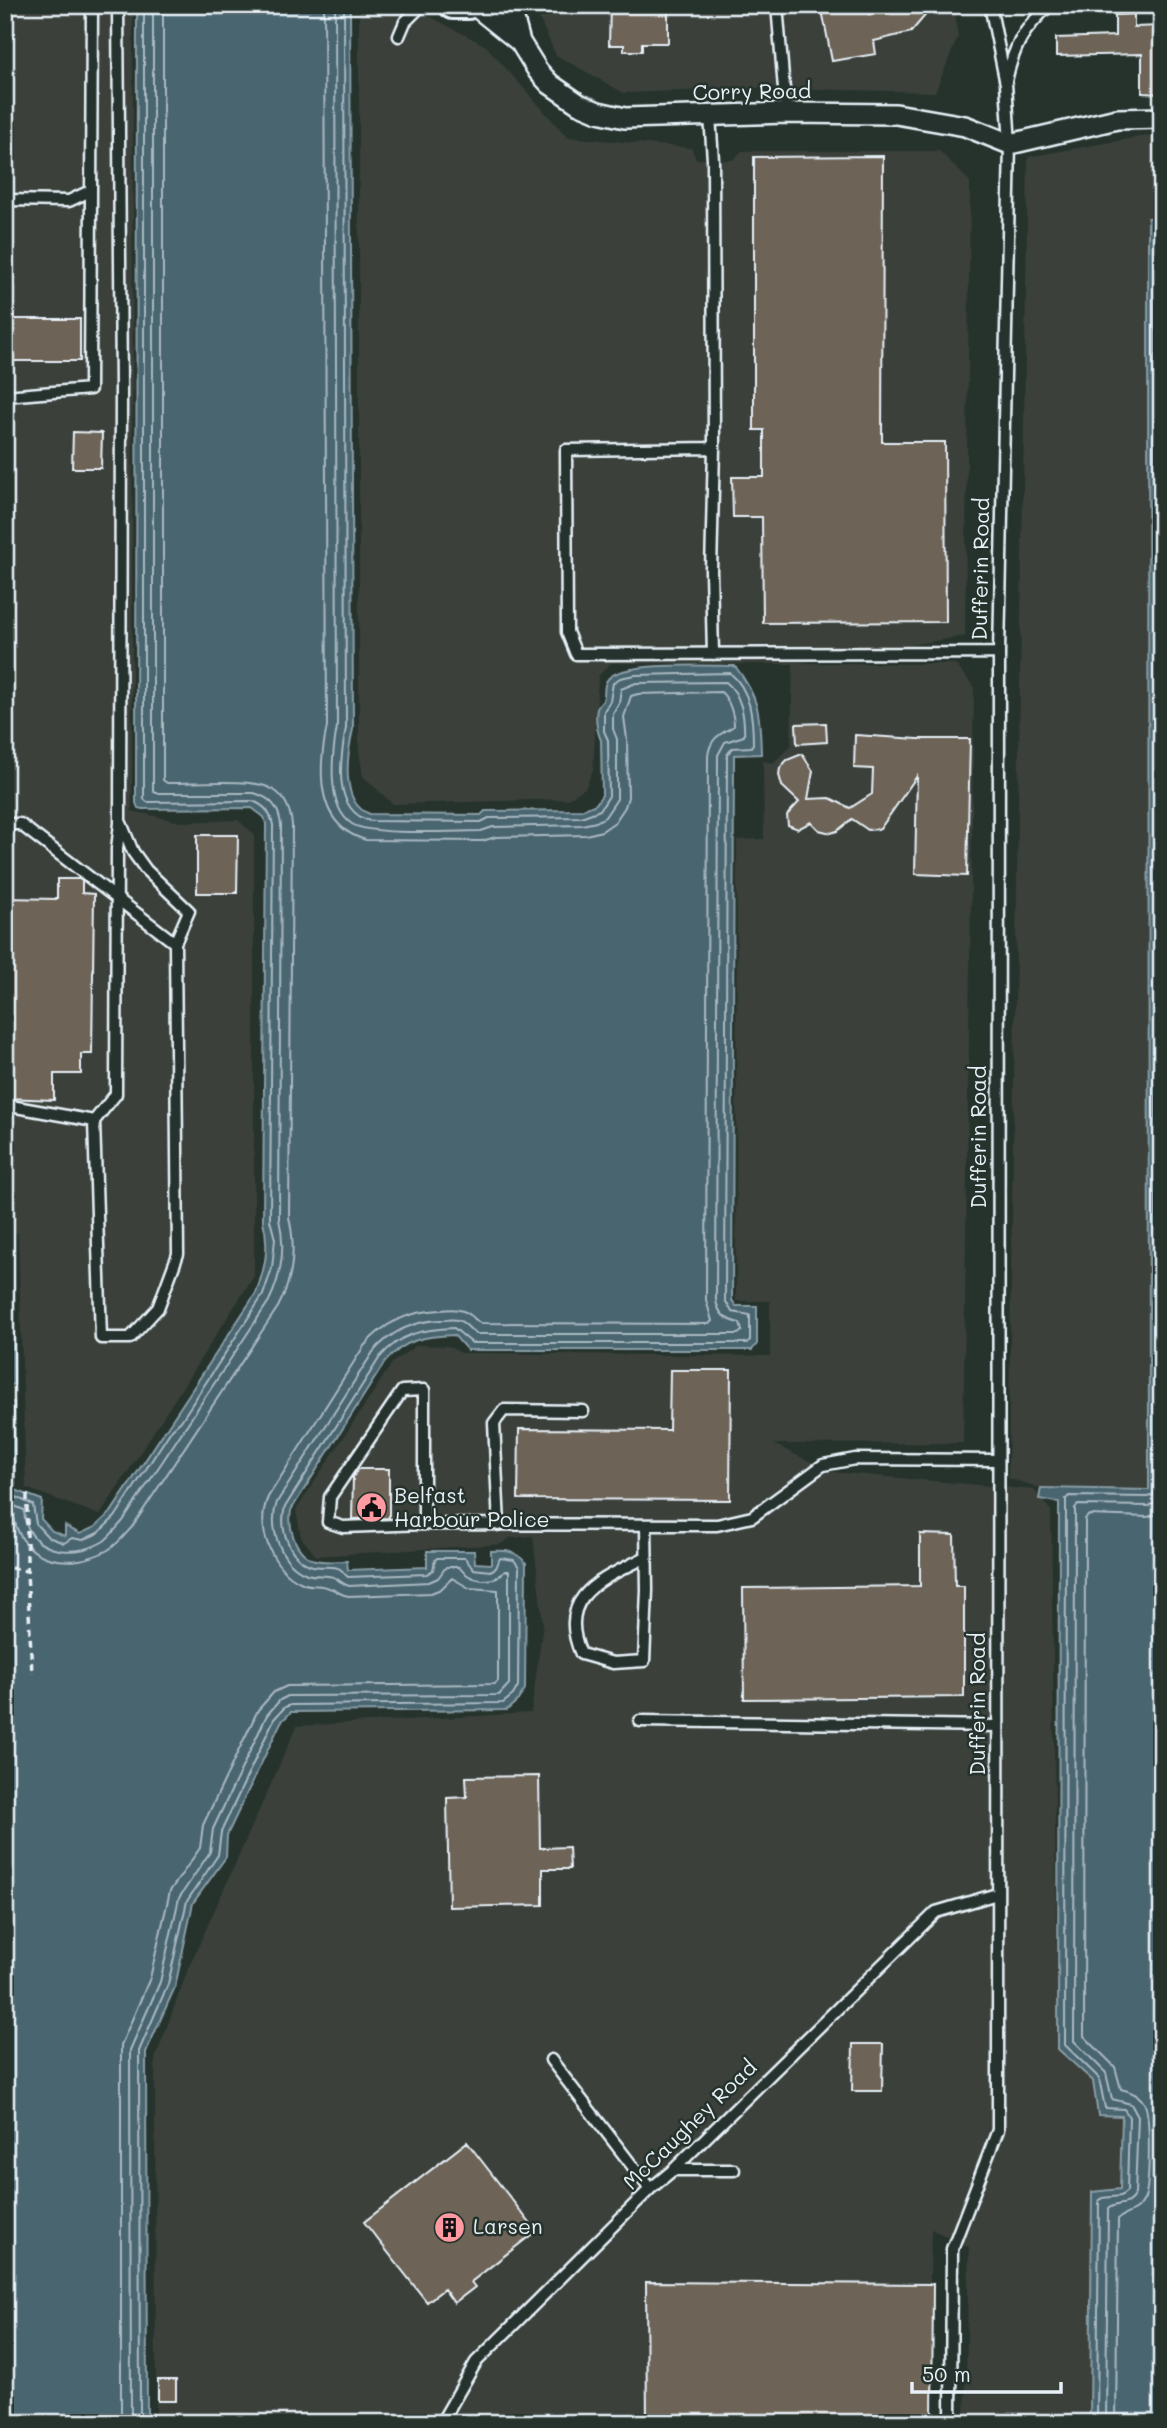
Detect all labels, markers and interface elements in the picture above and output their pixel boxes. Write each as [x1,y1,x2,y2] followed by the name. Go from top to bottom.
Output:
[692,76,811,105] street label: Corry Road
[965,497,994,641] street label: Dufferin Road
[964,1066,991,1208] street label: Dufferin Road
[394,1481,550,1532] place label: Belfast Harbour Police
[354,1491,388,1525] public building icon: Belfast Harbour Police
[963,1633,990,1775] street label: Dufferin Road
[616,2053,762,2195] street label: McCaughey Road
[433,2210,467,2244] building icon: Larsen
[473,2212,543,2239] place label: Larsen
[912,2351,1060,2395] scale bar
[922,2360,971,2387] text: 50 m

